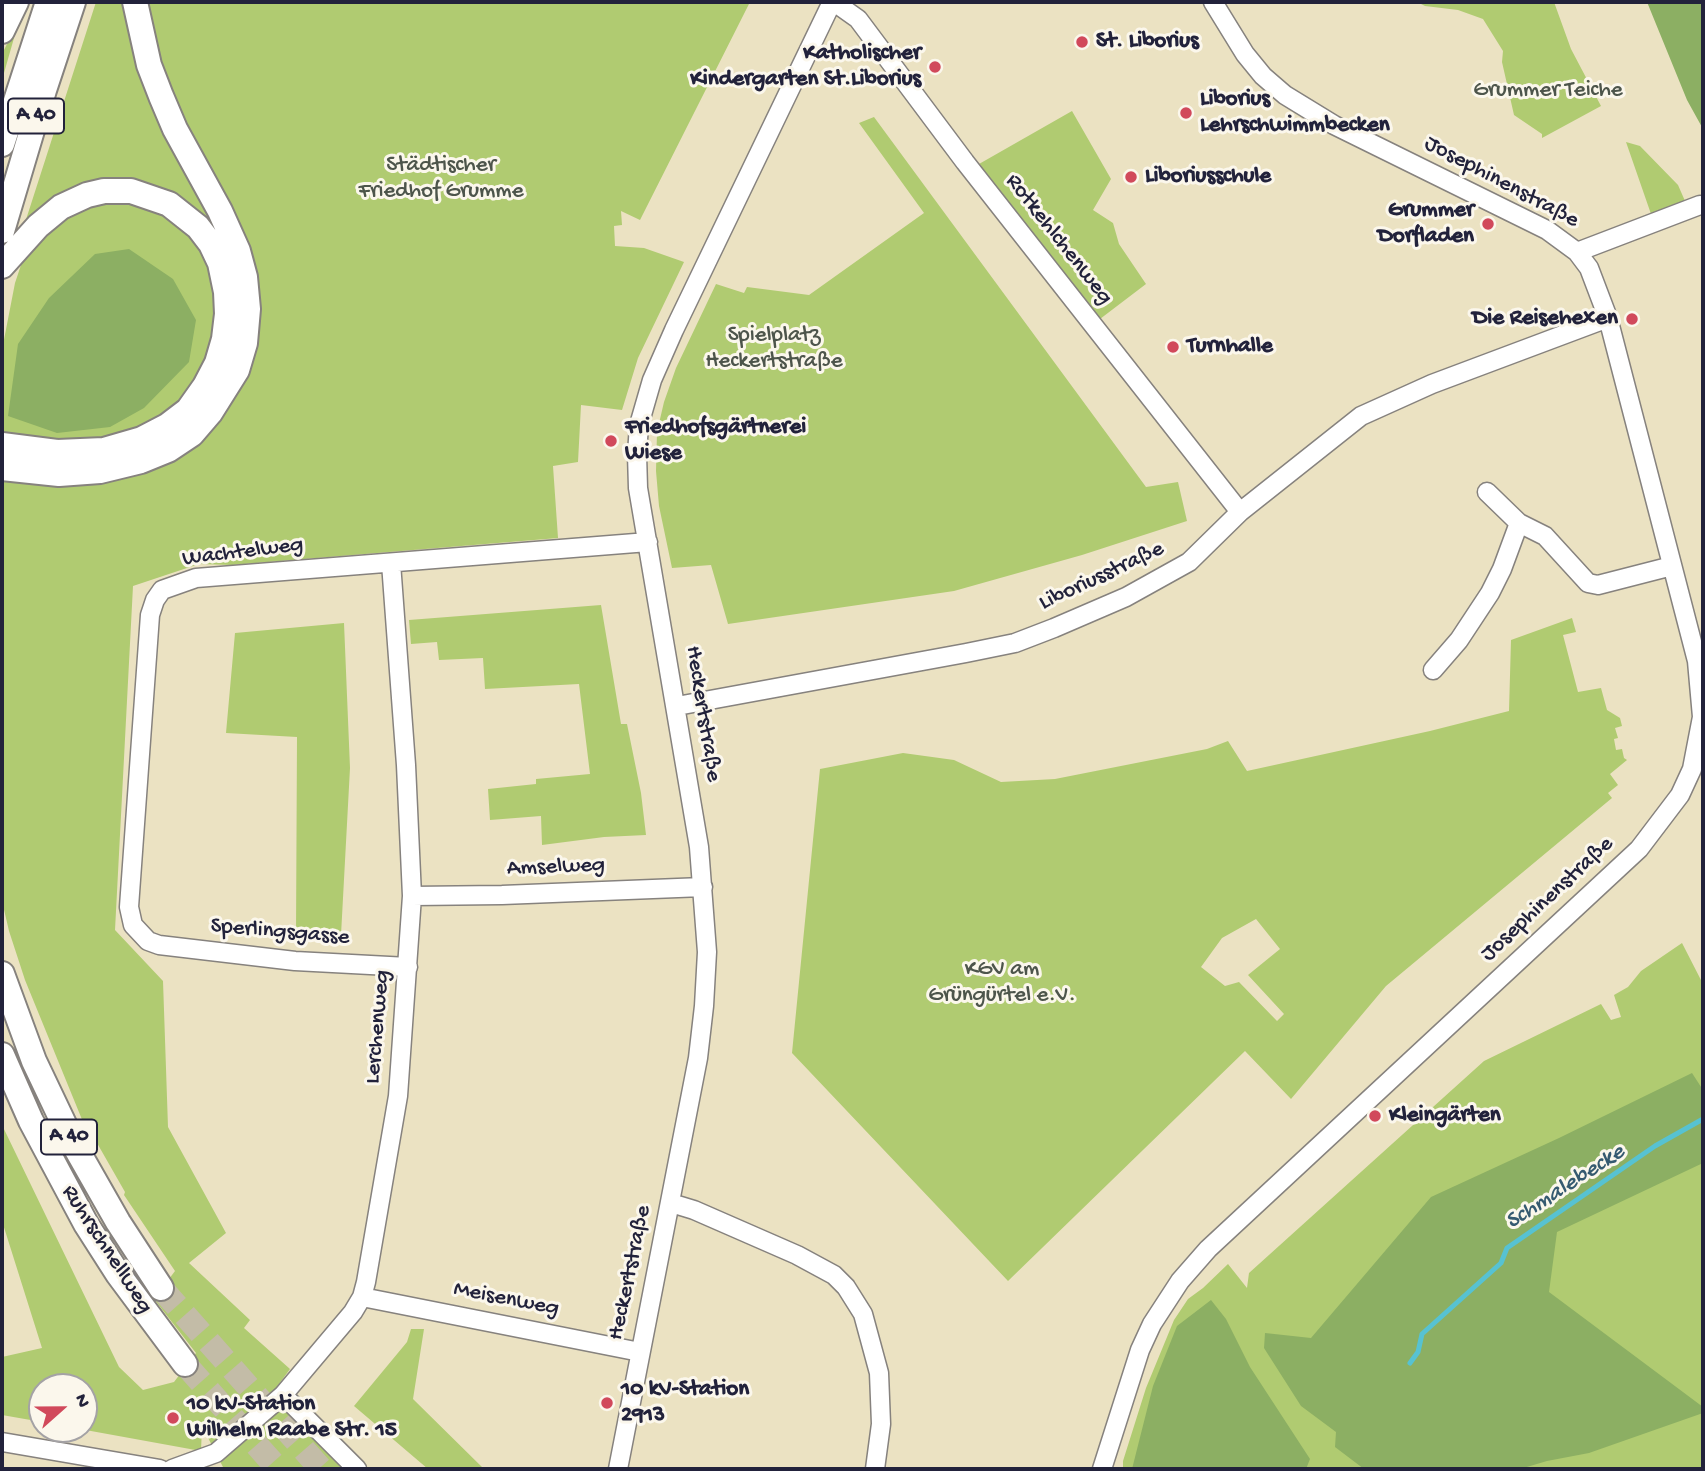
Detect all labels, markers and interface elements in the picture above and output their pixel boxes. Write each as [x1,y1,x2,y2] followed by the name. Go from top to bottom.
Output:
[1096,28,1199,56] place label: St. Liborius
[1074,34,1090,50] marker: St. Liborius
[690,40,921,94] place label: Katholischer Kindergarten St.Liborius
[927,59,943,75] marker: Katholischer Kindergarten St.Liborius
[1473,77,1623,105] park label: Grummer Teiche
[1200,86,1390,140] place label: Liborius Lehrschwimmbecken
[8,99,64,134] road number: A 40
[1178,105,1194,121] marker: Liborius Lehrschwimmbecken
[1419,131,1583,235] street label: Josephinenstraße
[358,152,524,206] park label: Städtischer Friedhof Grumme
[1145,163,1271,191] place label: Liboriusschule
[998,169,1118,311] street label: Rotkehlchenweg
[1123,169,1139,185] marker: Liboriusschule
[1378,197,1474,251] place label: Grummer Dorfladen
[1480,216,1496,232] marker: Grummer Dorfladen
[1472,305,1618,333] place label: Die Reisehexen
[1624,311,1640,327] marker: Die Reisehexen
[705,322,843,376] park label: Spielplatz Heckertstraße
[1187,333,1273,361] place label: Turnhalle
[1165,339,1181,355] marker: Turnhalle
[625,414,806,468] place label: Friedhofsgärtnerei Wiese
[603,433,619,449] marker: Friedhofsgärtnerei Wiese
[181,532,305,574] street label: Wachtelweg
[1035,536,1169,618] street label: Liboriusstraße
[678,644,726,784] street label: Heckertstraße
[1476,831,1620,969] street label: Josephinenstraße
[507,852,605,884] street label: Amselweg
[209,913,351,953] street label: Sperlingsgasse
[928,956,1076,1010] park label: KGV am Grüngürtel e.V.
[360,969,398,1085] street label: Lerchenweg
[1389,1102,1501,1130] place label: Kleingärten
[1367,1108,1383,1124] marker: Kleingärten
[41,1120,97,1154] road number: A 40
[1501,1139,1631,1237] water label: Schmalebecke
[54,1181,158,1319] street label: Ruhrschnellweg
[603,1203,659,1343] street label: Heckertstraße
[451,1276,561,1324] street label: Meisenweg
[28,1373,98,1443] north arrow
[621,1376,749,1430] place label: 10 kV-Station 2913
[68,1391,94,1411] text: N
[187,1391,397,1445] place label: 10 kV-Station Wilhelm Raabe Str. 15
[599,1395,615,1411] marker: 10 kV-Station 2913
[165,1410,181,1426] marker: 10 kV-Station Wilhelm Raabe Str. 15

